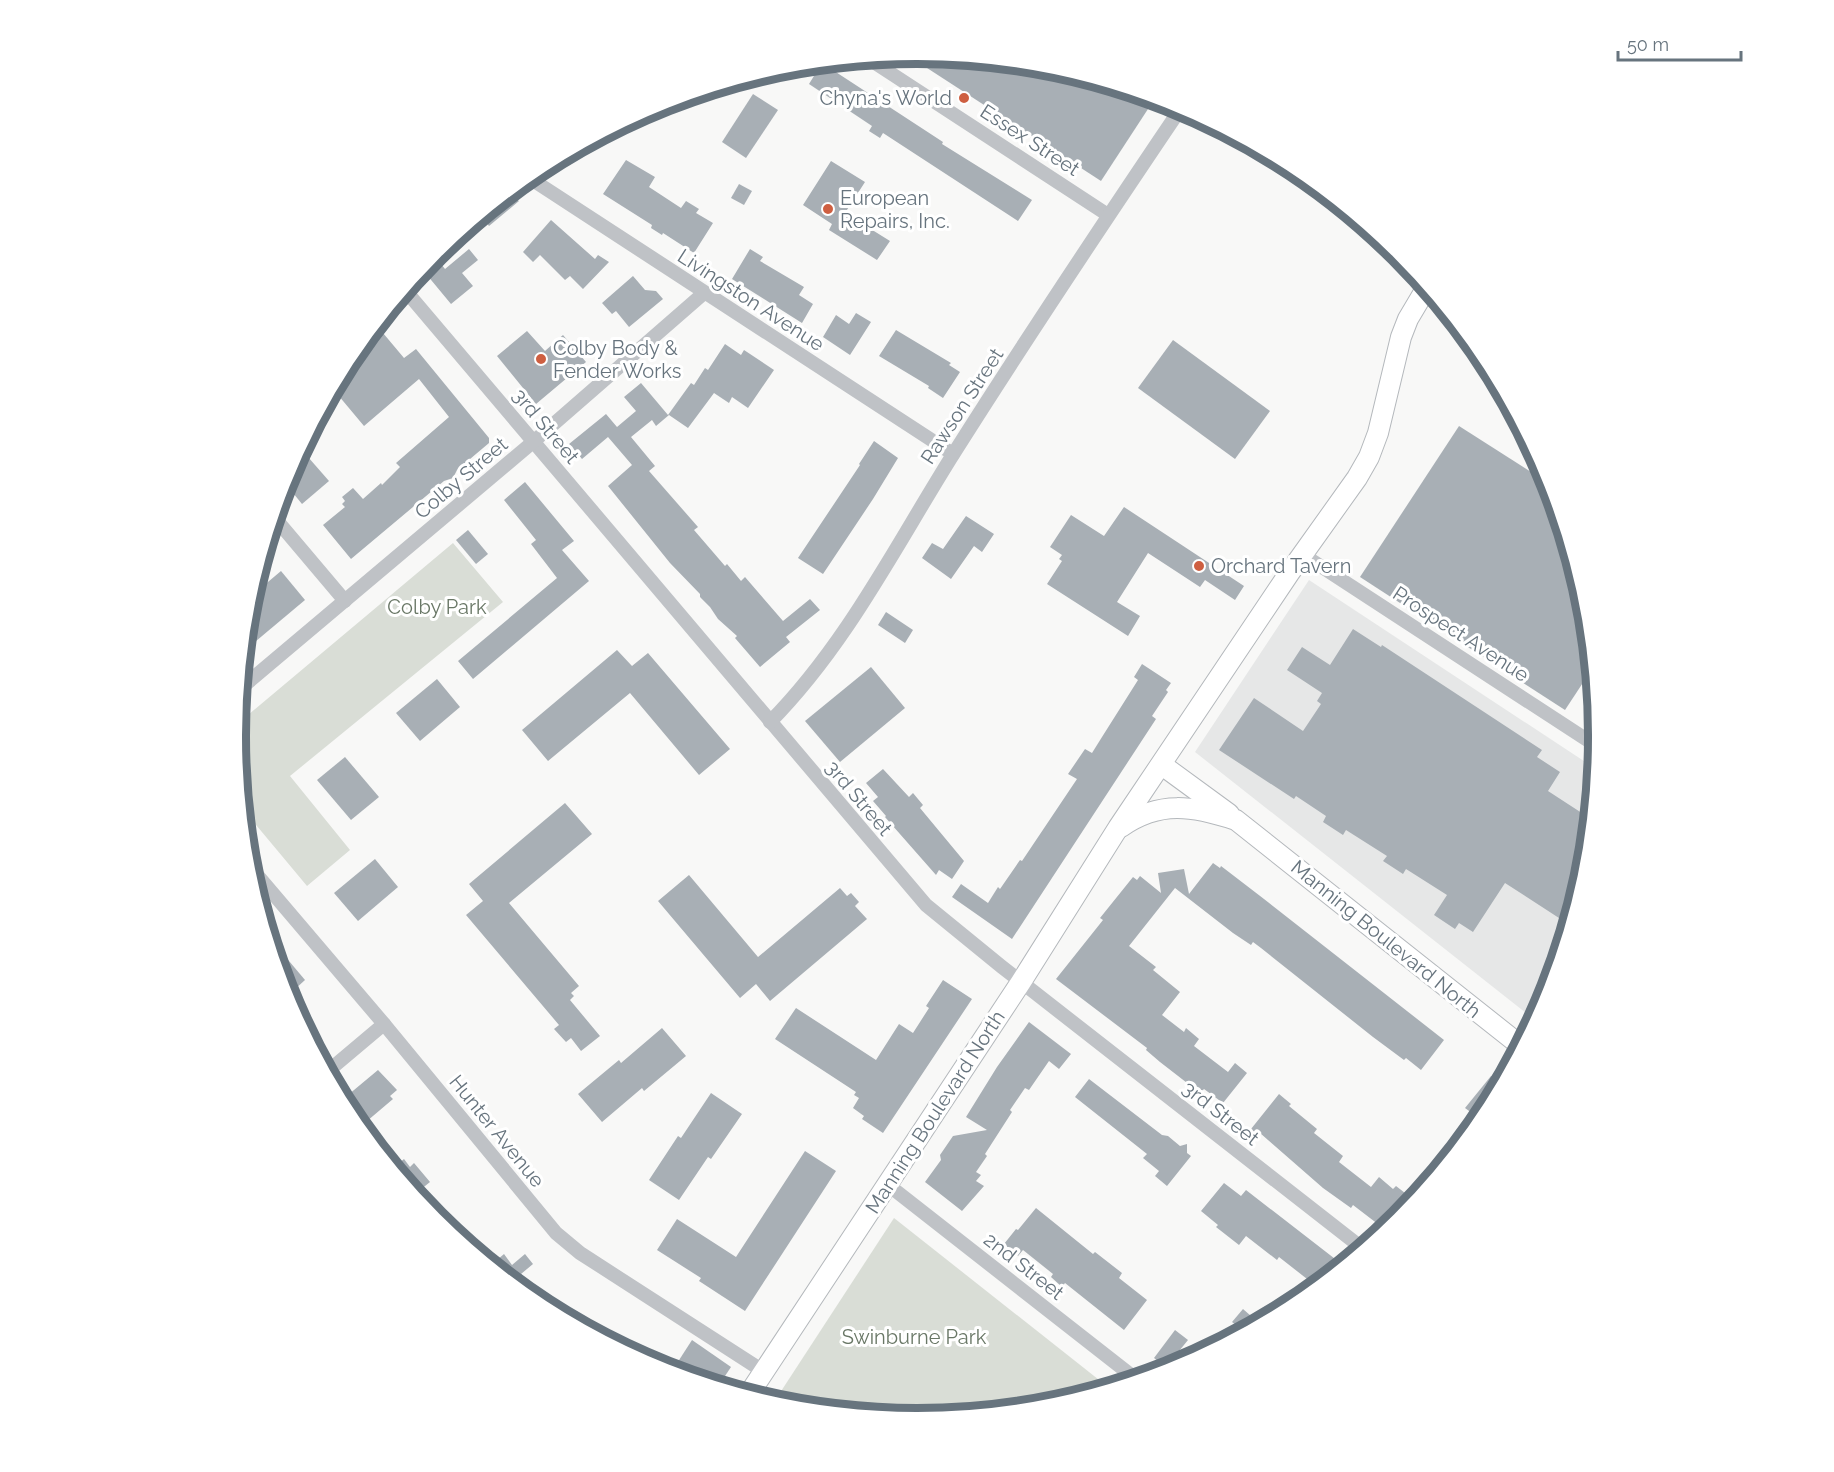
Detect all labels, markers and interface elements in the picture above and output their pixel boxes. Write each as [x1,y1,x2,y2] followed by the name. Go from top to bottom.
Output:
[1618,24,1741,62] scale bar
[1627,34,1669,55] text: 50 m
[820,86,952,110] place label: Chyna's World
[957,91,971,105] marker: Chyna's World
[976,99,1084,181] street label: Essex Street
[840,186,950,233] place label: European Repairs, Inc.
[821,202,835,216] marker: European Repairs, Inc.
[673,244,829,356] street label: Livingston Avenue
[553,336,681,383] place label: Colby Body & Fender Works
[916,343,1009,468] street label: Rawson Street
[534,352,548,366] marker: Colby Body & Fender Works
[508,384,584,469] street label: 3rd Street
[410,432,513,524] street label: Colby Street
[1211,554,1351,578] place label: Orchard Tavern
[1192,559,1206,573] marker: Orchard Tavern
[1389,581,1534,687] street label: Prospect Avenue
[387,595,487,619] park label: Colby Park
[821,756,897,841] street label: 3rd Street
[1286,855,1486,1023] street label: Manning Boulevard North
[860,1006,1010,1218] street label: Manning Boulevard North
[444,1070,550,1192] street label: Hunter Avenue
[1178,1076,1264,1150] street label: 3rd Street
[979,1227,1069,1305] street label: 2nd Street
[842,1325,987,1349] park label: Swinburne Park

